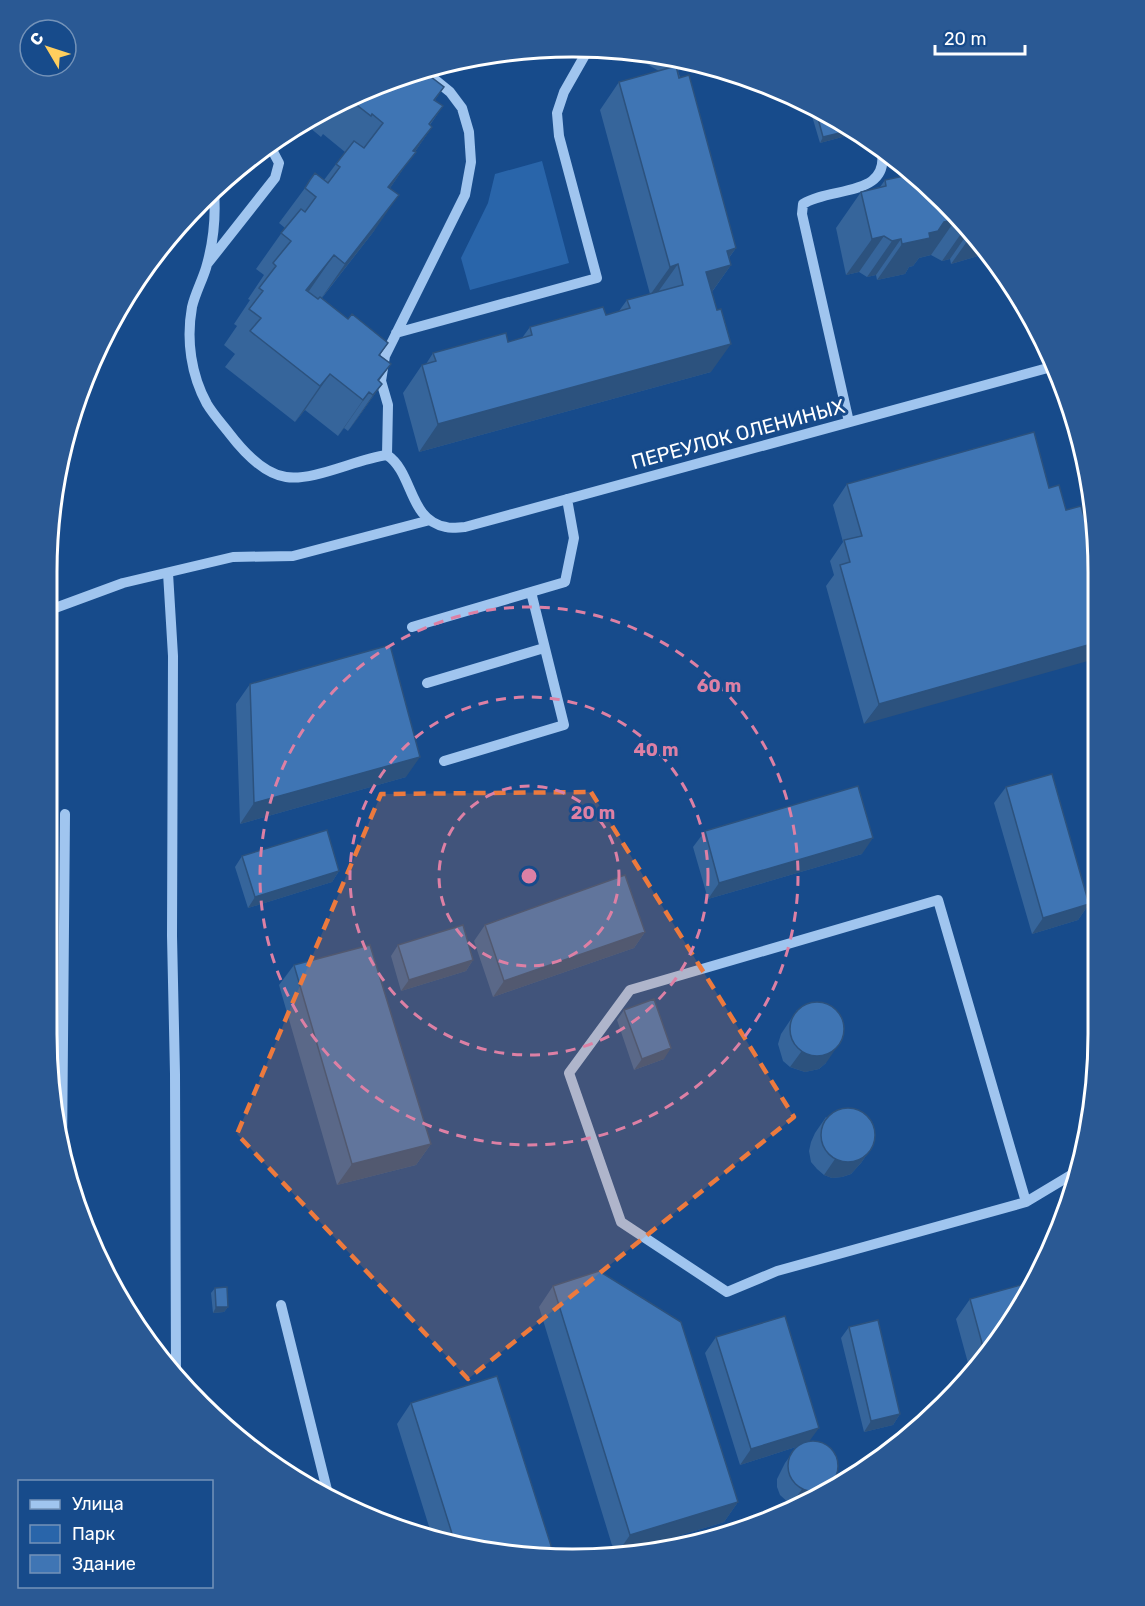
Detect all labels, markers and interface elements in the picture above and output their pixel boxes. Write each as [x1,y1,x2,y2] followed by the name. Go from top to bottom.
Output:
[18,18,78,78] north arrow
[935,18,1025,56] scale bar
[944,28,986,50] text: 20 m
[26,29,48,49] text: С
[629,394,848,474] street label: ПЕРЕУЛОК ОЛЕНИНЫХ
[697,675,741,697] text: 60 m
[634,739,678,761] text: 40 m
[571,802,615,824] text: 20 m
[519,866,539,886] centre of rings
[18,1480,213,1588] legend
[72,1493,124,1515] text: Улица
[72,1523,116,1545] text: Парк
[72,1553,136,1575] text: Здание

